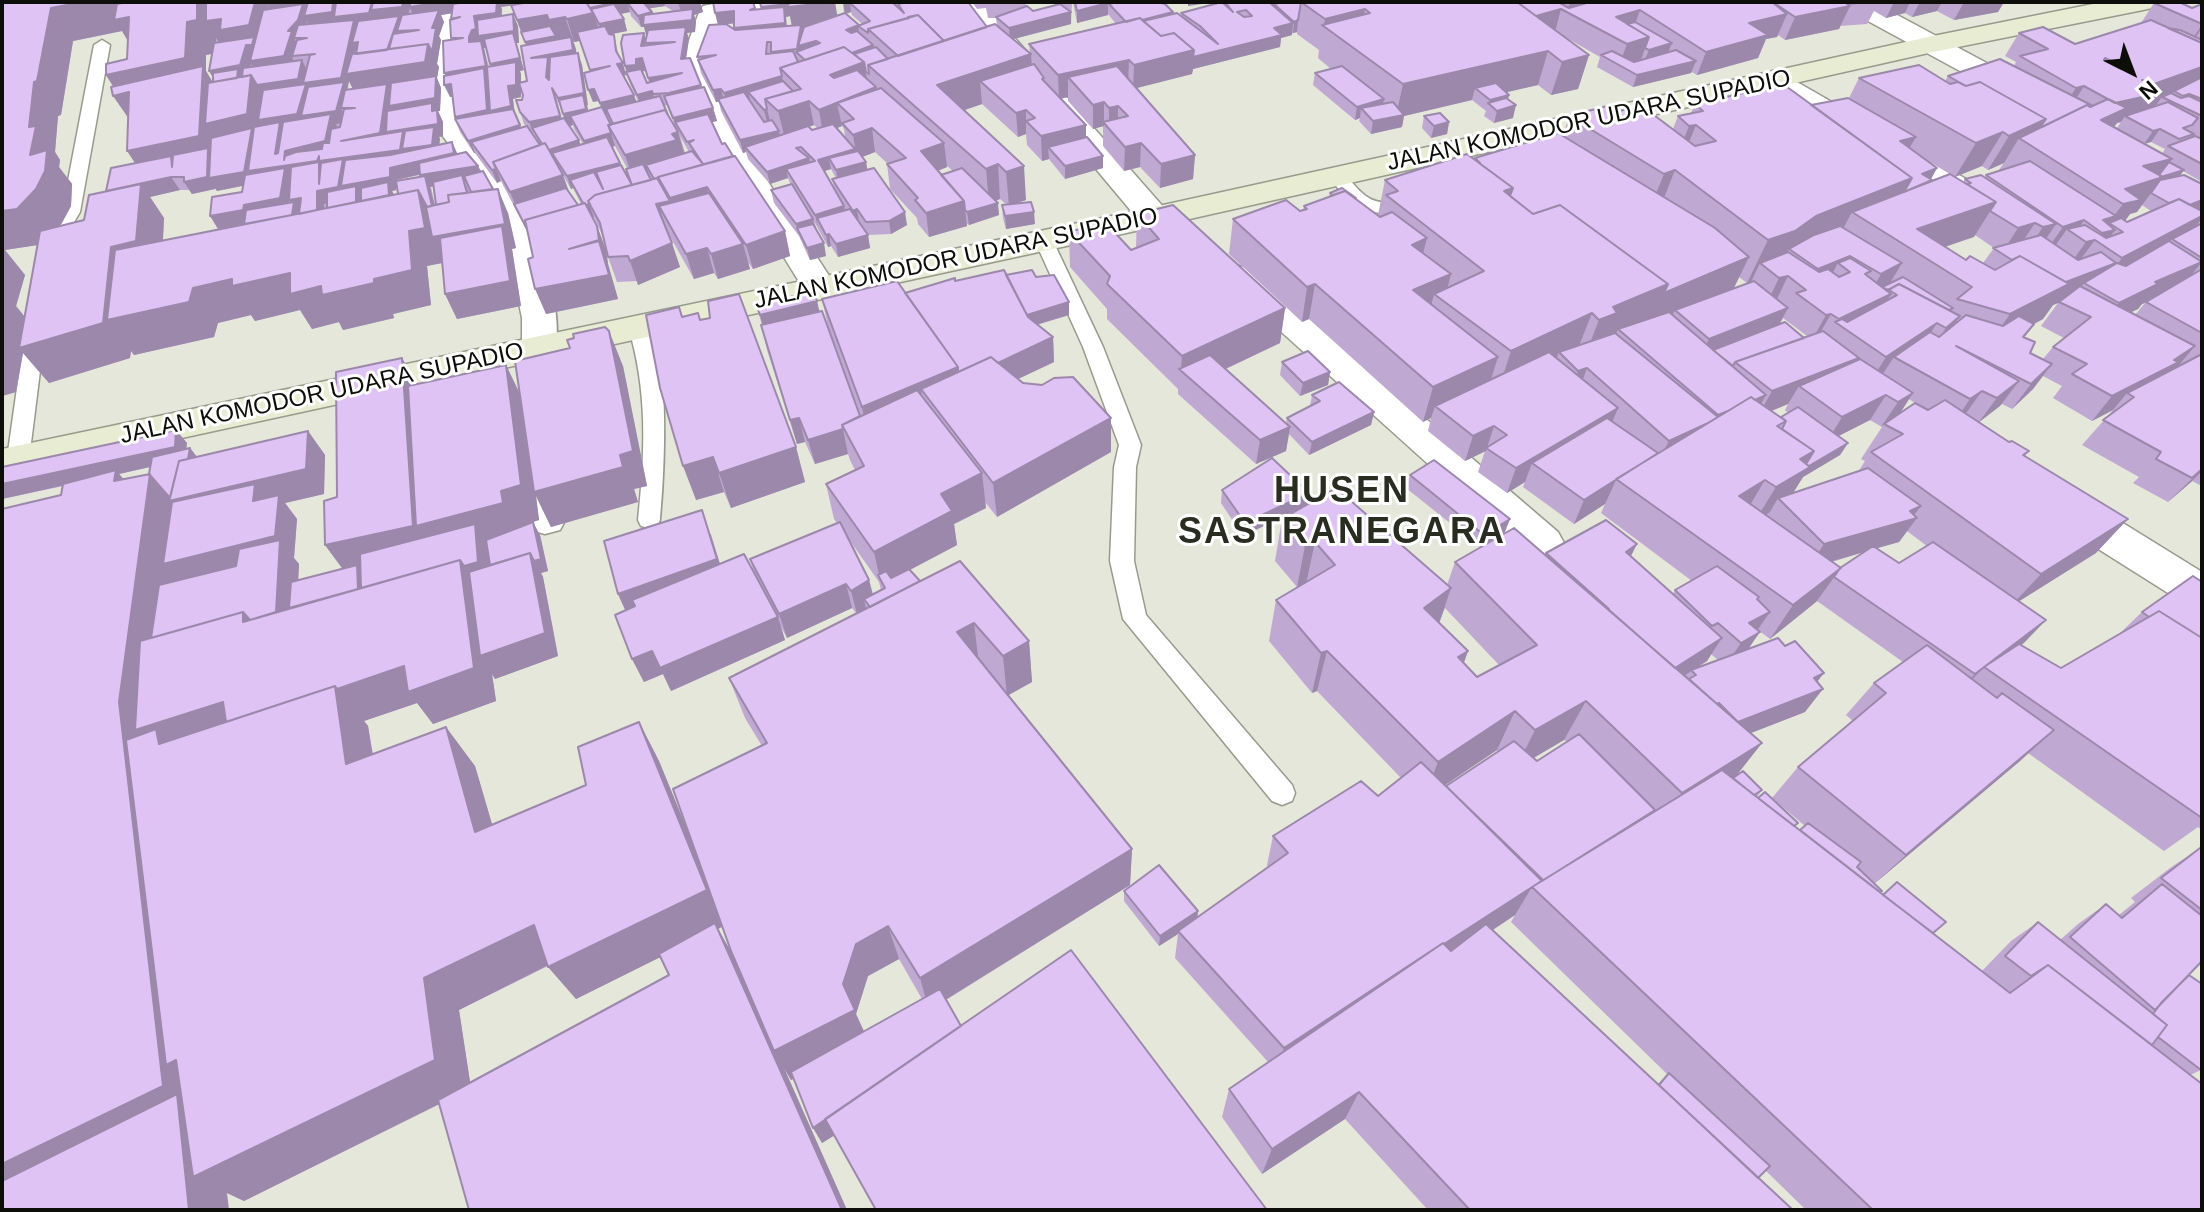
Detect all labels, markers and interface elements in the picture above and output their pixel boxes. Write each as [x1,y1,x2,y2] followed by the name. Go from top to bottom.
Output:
[2092,32,2172,112] north arrow
[1385,64,1793,178] street label: JALAN KOMODOR UDARA SUPADIO
[2134,76,2163,105] text: N
[752,202,1160,316] street label: JALAN KOMODOR UDARA SUPADIO
[118,337,526,451] street label: JALAN KOMODOR UDARA SUPADIO
[1178,470,1506,555] district label: HUSEN SASTRANEGARA

